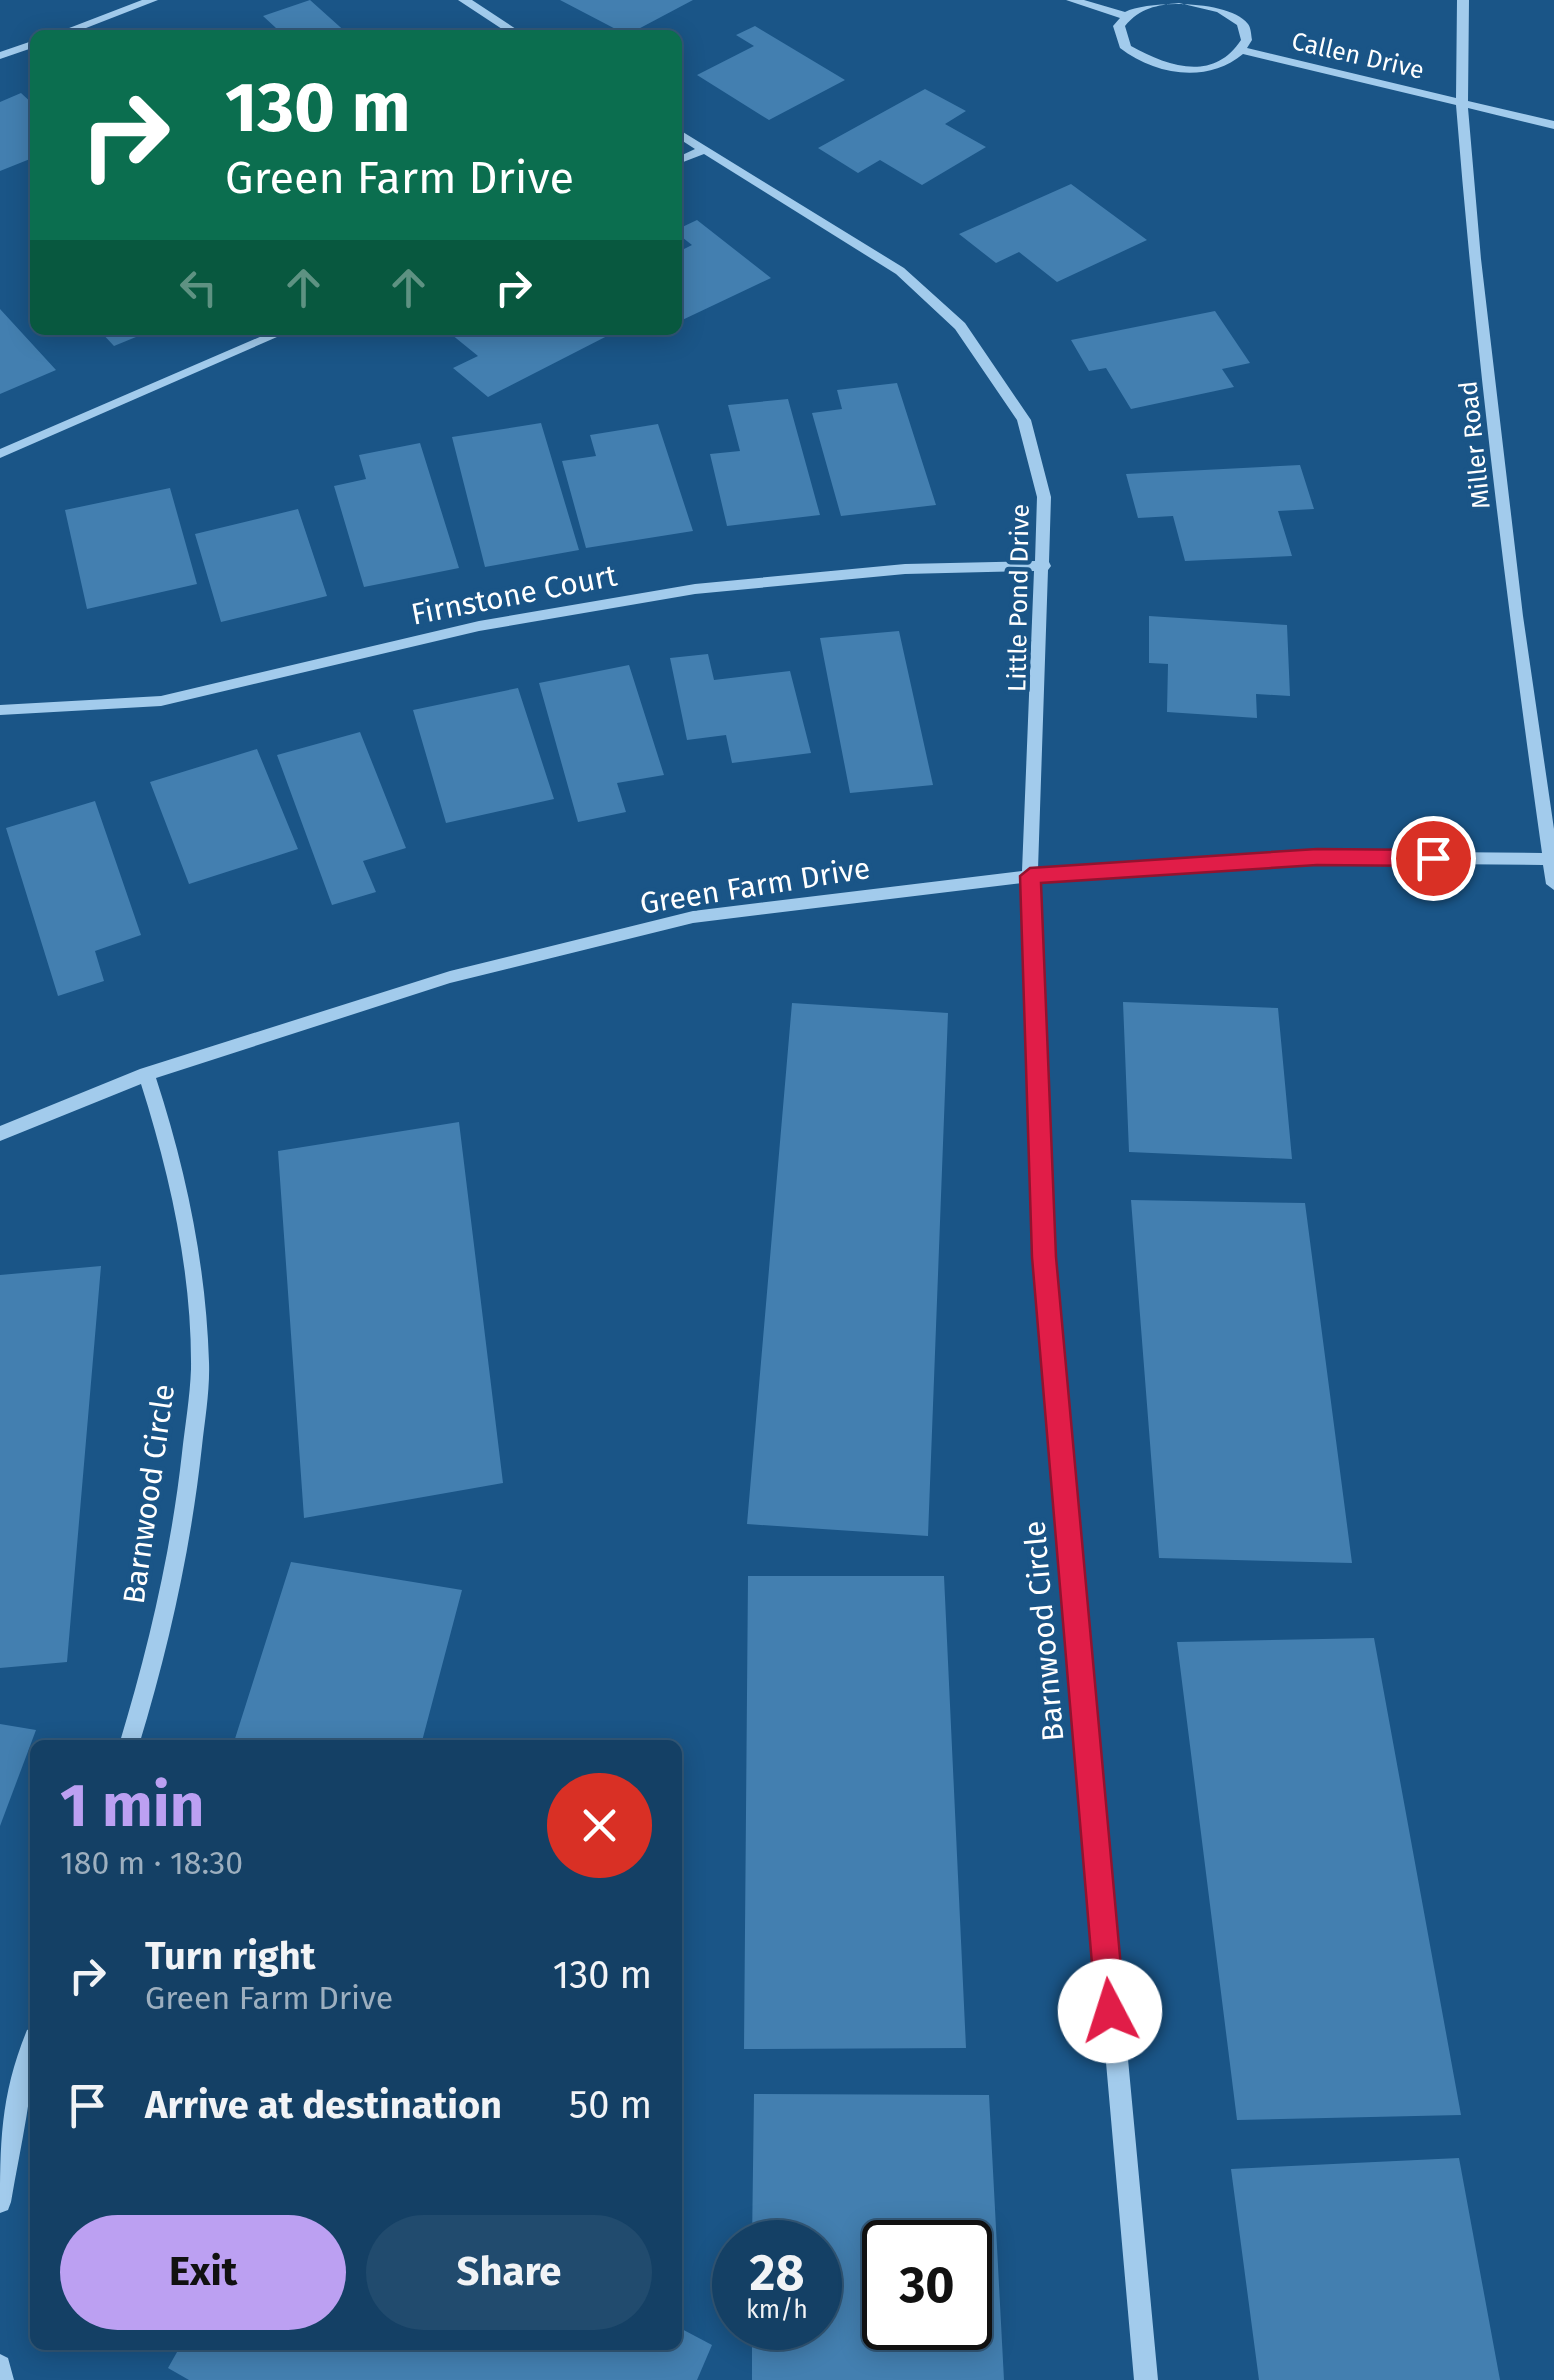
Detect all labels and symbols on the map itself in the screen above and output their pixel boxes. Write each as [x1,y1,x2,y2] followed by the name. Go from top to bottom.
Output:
[1289,26,1427,86] street label: Callen Drive
[1453,379,1497,510] street label: Miller Road
[1002,504,1036,692] street label: Little Pond Drive
[408,557,620,633] street label: Firnstone Court
[1391,816,1476,901] pin
[637,850,873,922] street label: Green Farm Drive
[116,1382,182,1606] street label: Barnwood Circle
[1016,1519,1072,1743] street label: Barnwood Circle
[1058,1959,1162,2063] position arrow
[862,2220,992,2350] speed limit sign: 30

